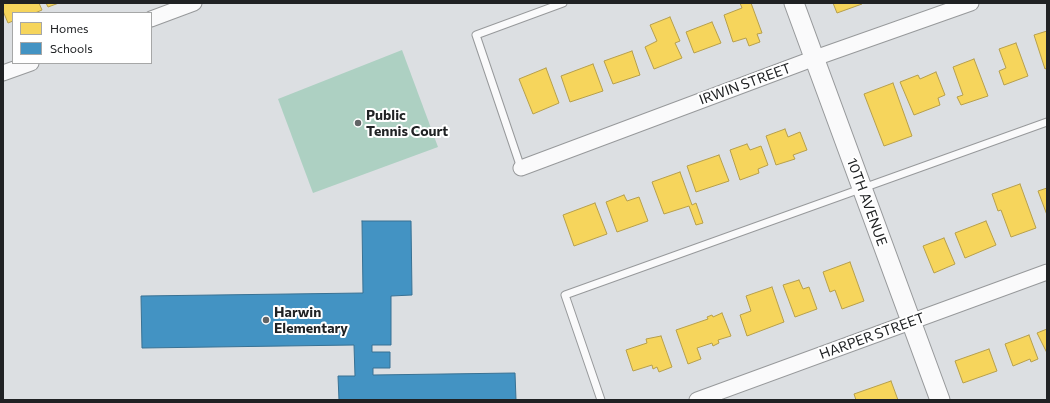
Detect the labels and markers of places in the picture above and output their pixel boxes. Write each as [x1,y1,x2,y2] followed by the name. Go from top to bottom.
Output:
[366,107,448,140] place label: Public Tennis Court
[353,118,363,128] marker: Public Tennis Court
[274,304,348,336] place label: Harwin Elementary
[261,315,271,325] marker: Harwin Elementary

